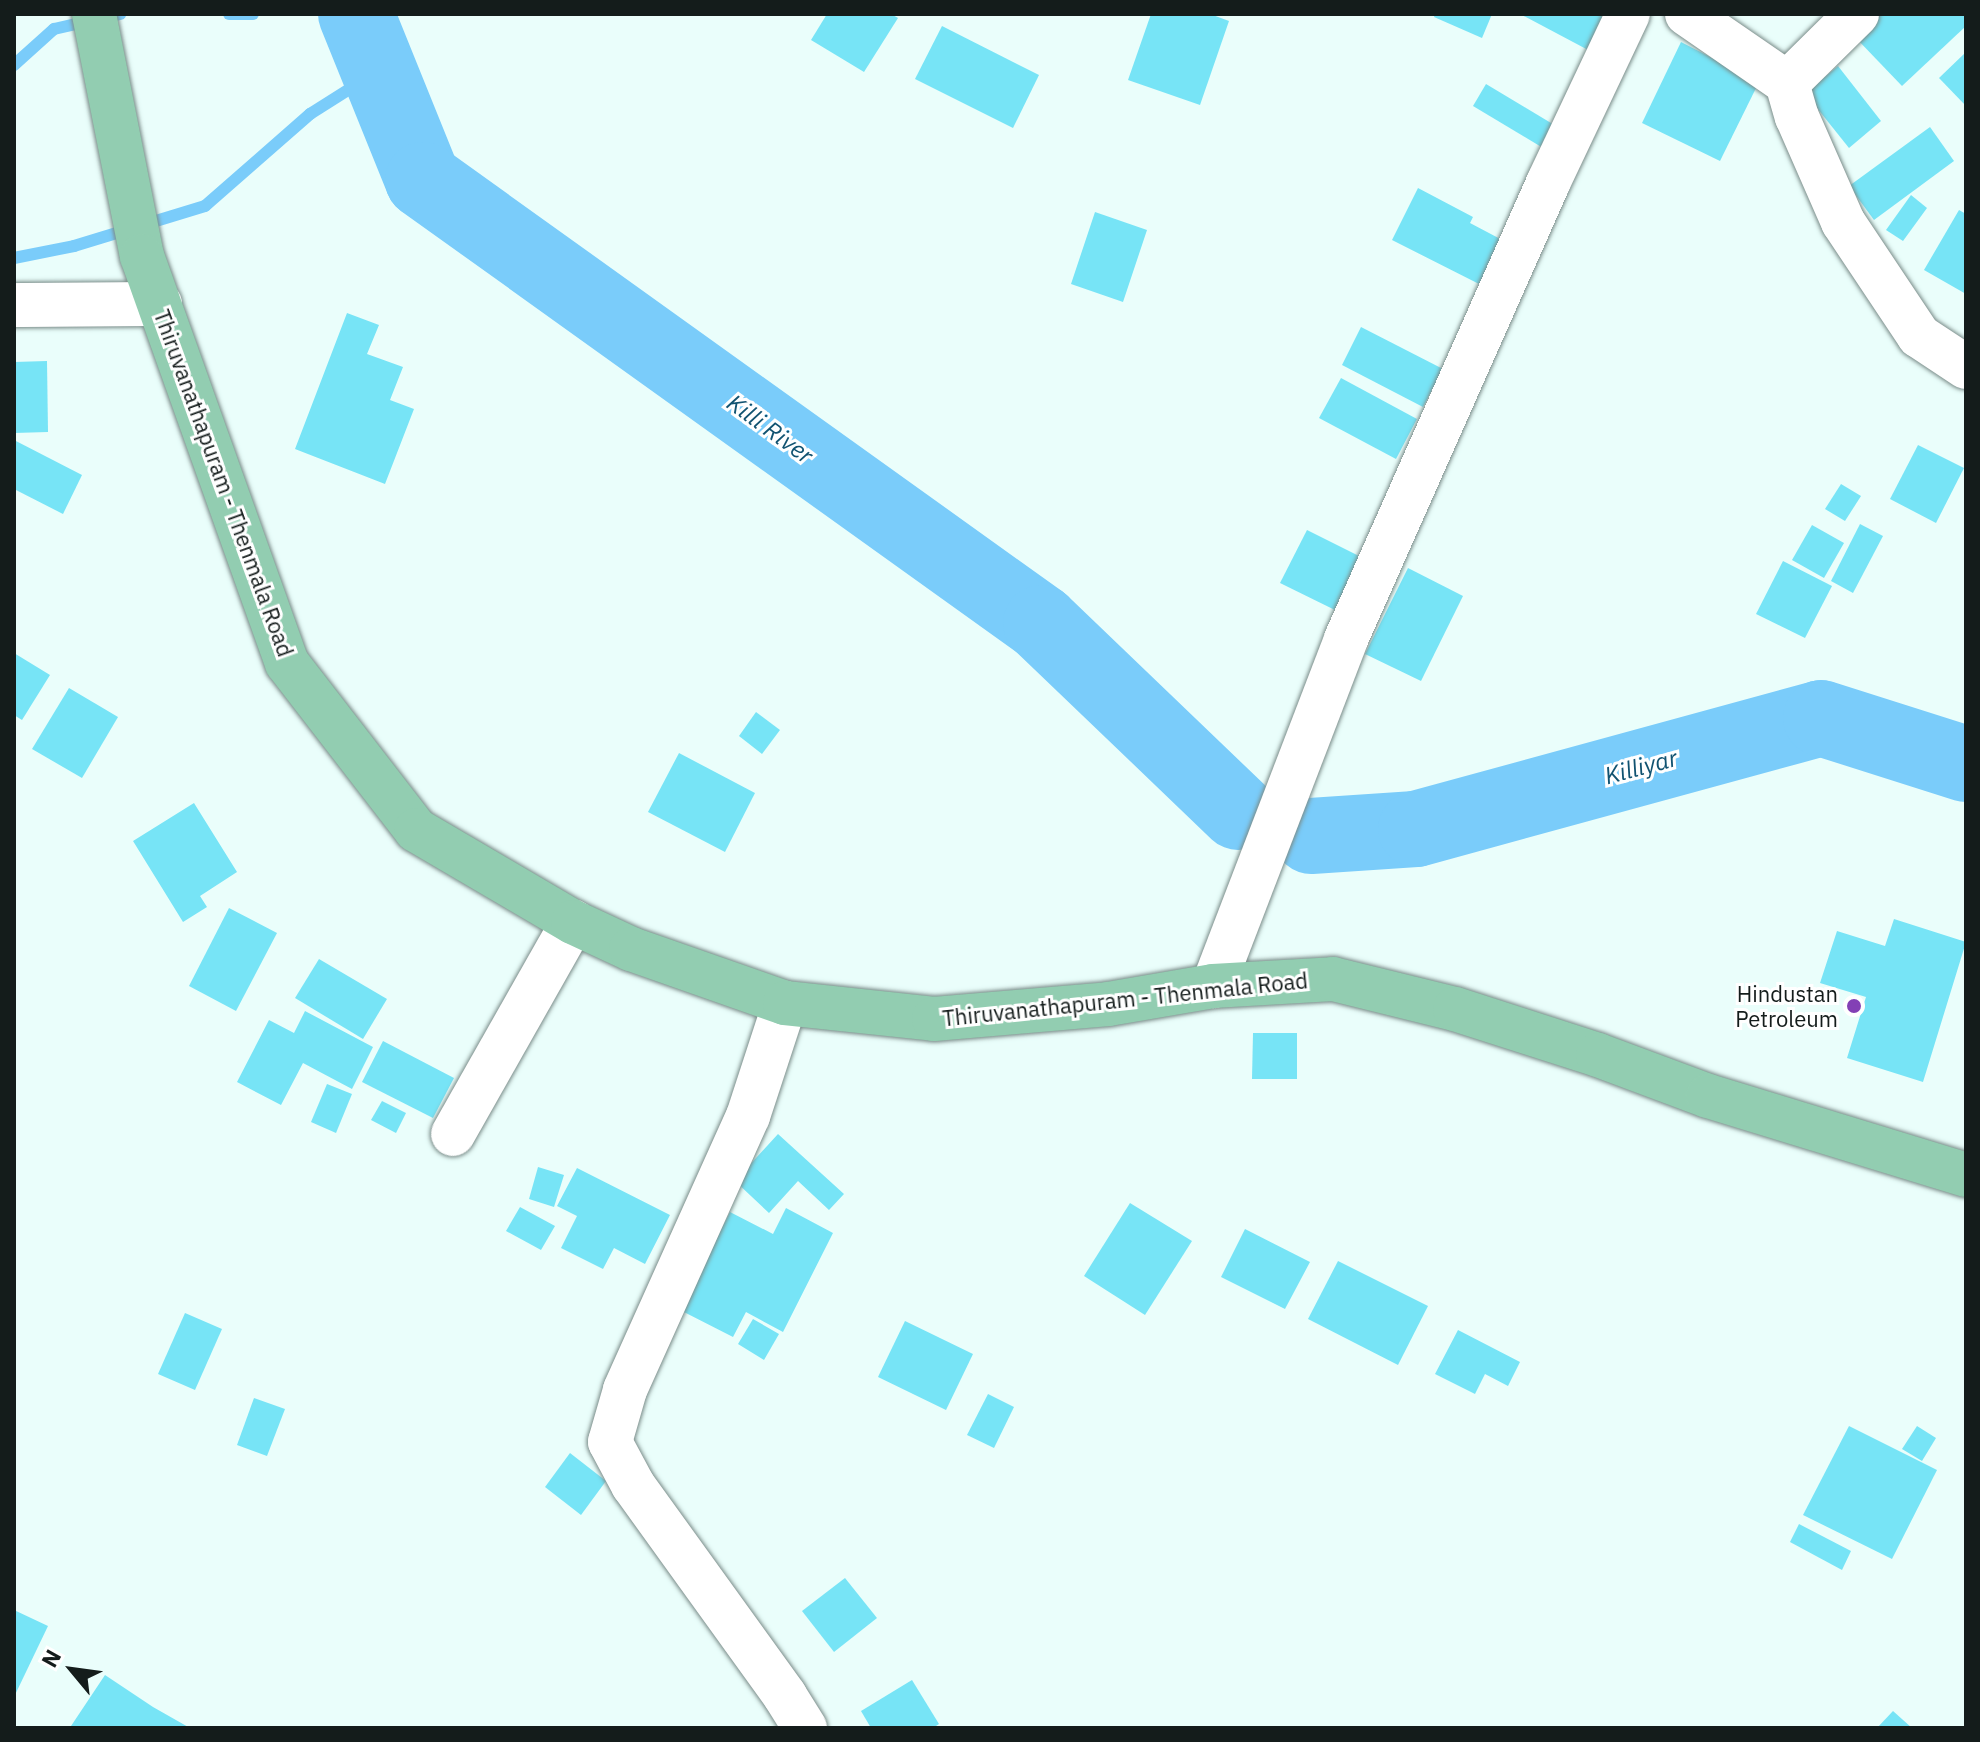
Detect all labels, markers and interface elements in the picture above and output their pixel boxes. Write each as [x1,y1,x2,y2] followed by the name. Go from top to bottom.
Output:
[149,306,299,660] street label: Thiruvanathapuram - Thenmala Road
[721,388,819,470] water label: Killi River
[1601,744,1681,790] water label: Killiyar
[941,967,1309,1031] street label: Thiruvanathapuram - Thenmala Road
[1735,980,1838,1032] place label: Hindustan Petroleum
[1845,997,1863,1015] marker: Hindustan Petroleum
[32,1630,112,1710] north arrow
[34,1644,67,1672] text: N

